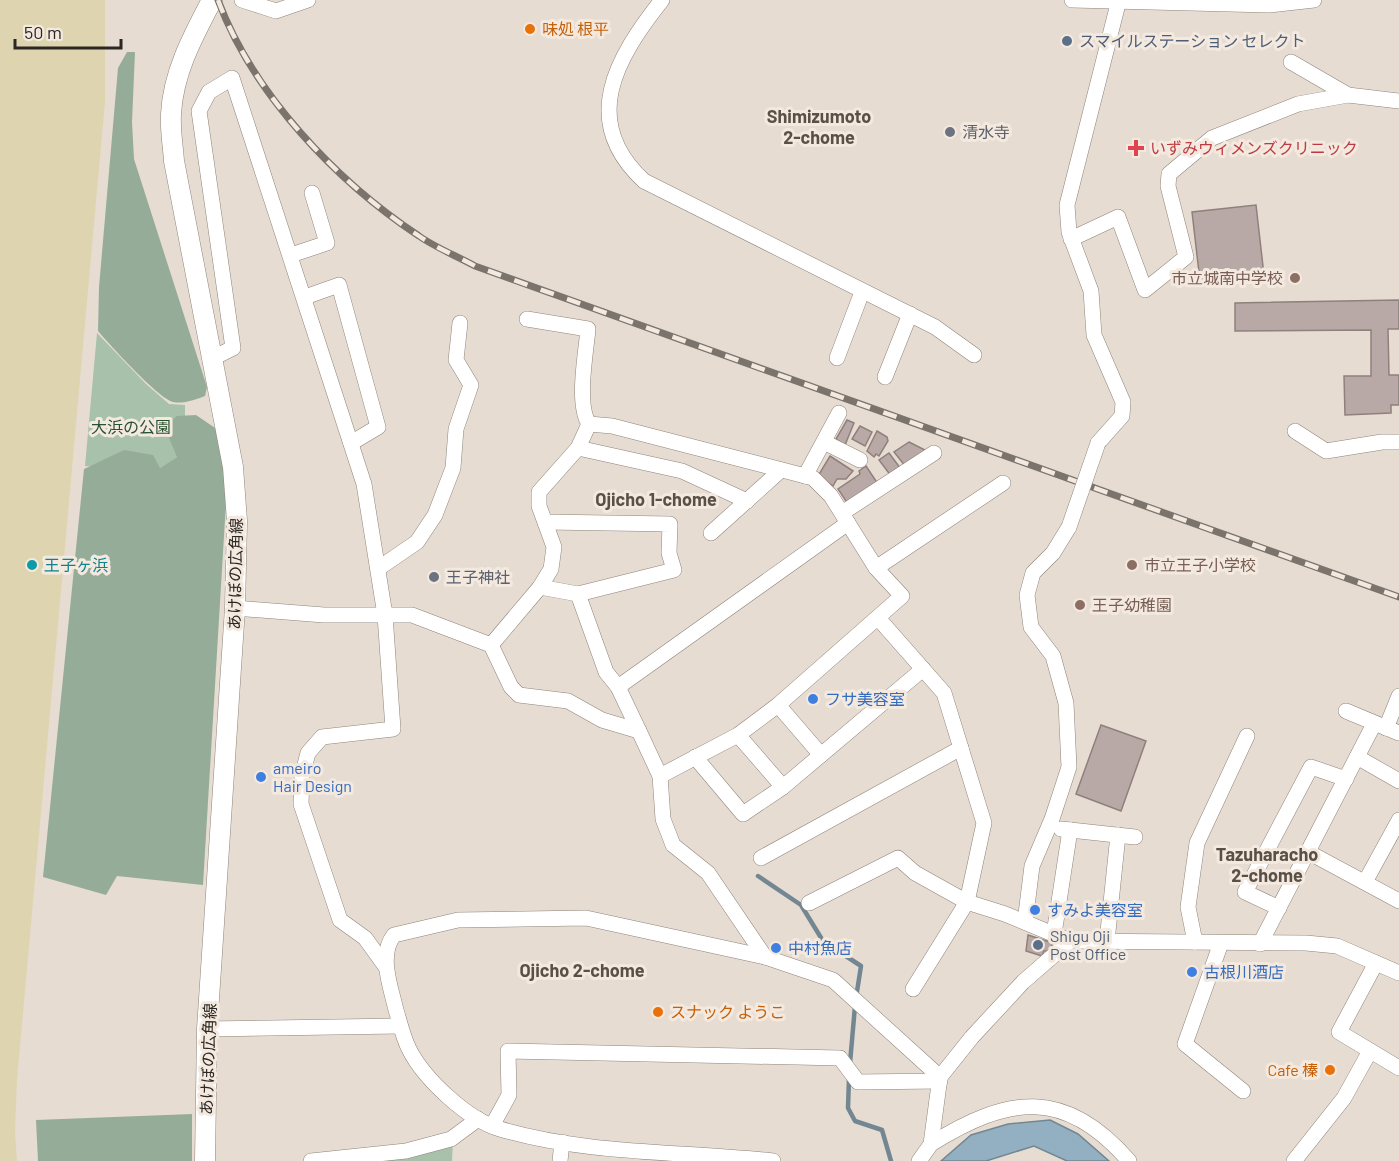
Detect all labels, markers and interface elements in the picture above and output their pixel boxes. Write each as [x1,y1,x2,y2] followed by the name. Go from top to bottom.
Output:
[15,12,122,50] scale bar
[542,19,609,38] place label: 味処 根平
[24,21,62,43] text: 50 m
[523,22,537,36] marker: 味処 根平
[1079,31,1305,50] place label: スマイルステーション セレクト
[1060,34,1074,48] marker: スマイルステーション セレクト
[767,105,871,148] district label: Shimizumoto 2-chome
[962,122,1010,141] place label: 清水寺
[943,125,957,139] marker: 清水寺
[1150,138,1358,157] place label: いずみウィメンズクリニック
[1127,139,1145,157] marker: いずみウィメンズクリニック
[1171,268,1283,287] place label: 市立城南中学校
[1288,271,1302,285] marker: 市立城南中学校
[91,417,171,436] park label: 大浜の公園
[595,488,717,510] district label: Ojicho 1-chome
[224,518,245,630] street label: あけぼの広角線
[44,555,108,574] place label: 王子ヶ浜
[1144,555,1256,574] place label: 市立王子小学校
[25,558,39,572] marker: 王子ヶ浜
[1125,558,1139,572] marker: 市立王子小学校
[446,567,510,586] place label: 王子神社
[427,570,441,584] marker: 王子神社
[1092,595,1172,614] place label: 王子幼稚園
[1073,598,1087,612] marker: 王子幼稚園
[825,689,905,708] place label: フサ美容室
[806,692,820,706] marker: フサ美容室
[273,758,352,795] place label: ameiro Hair Design
[254,770,268,784] marker: ameiro Hair Design
[1216,843,1318,886] district label: Tazuharacho 2-chome
[1047,900,1143,919] place label: すみよ美容室
[1028,903,1042,917] marker: すみよ美容室
[1050,926,1126,963] place label: Shigu Oji Post Office
[788,938,852,957] place label: 中村魚店
[1031,938,1045,952] marker: Shigu Oji Post Office
[769,941,783,955] marker: 中村魚店
[519,959,645,981] district label: Ojicho 2-chome
[1204,962,1284,981] place label: 古根川酒店
[1185,965,1199,979] marker: 古根川酒店
[670,1002,785,1021] place label: スナック ようこ
[196,1003,219,1115] street label: あけぼの広角線
[651,1005,665,1019] marker: スナック ようこ
[1268,1060,1318,1079] place label: Cafe 榛
[1323,1063,1337,1077] marker: Cafe 榛

